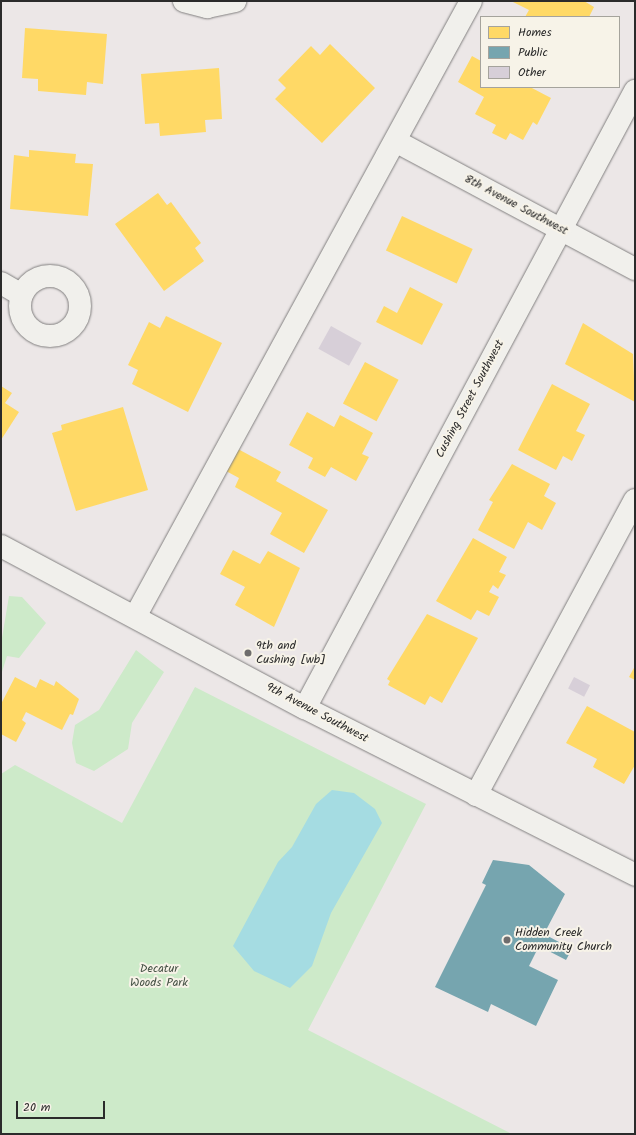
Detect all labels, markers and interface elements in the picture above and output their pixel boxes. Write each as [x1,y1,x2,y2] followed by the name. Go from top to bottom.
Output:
[480,16,620,88] legend
[518,23,552,42] text: Homes
[518,43,548,62] text: Public
[518,63,546,82] text: Other
[462,172,570,238] street label: 8th Avenue Southwest
[433,338,507,460] street label: Cushing Street Southwest
[256,639,325,667] place label: 9th and Cushing [wb]
[243,648,253,658] marker: 9th and Cushing [wb]
[263,680,371,746] street label: 9th Avenue Southwest
[515,926,612,954] place label: Hidden Creek Community Church
[502,935,512,945] marker: Hidden Creek Community Church
[130,962,188,990] park label: Decatur Woods Park
[18,1093,107,1119] scale bar
[23,1098,50,1117] text: 20 m

